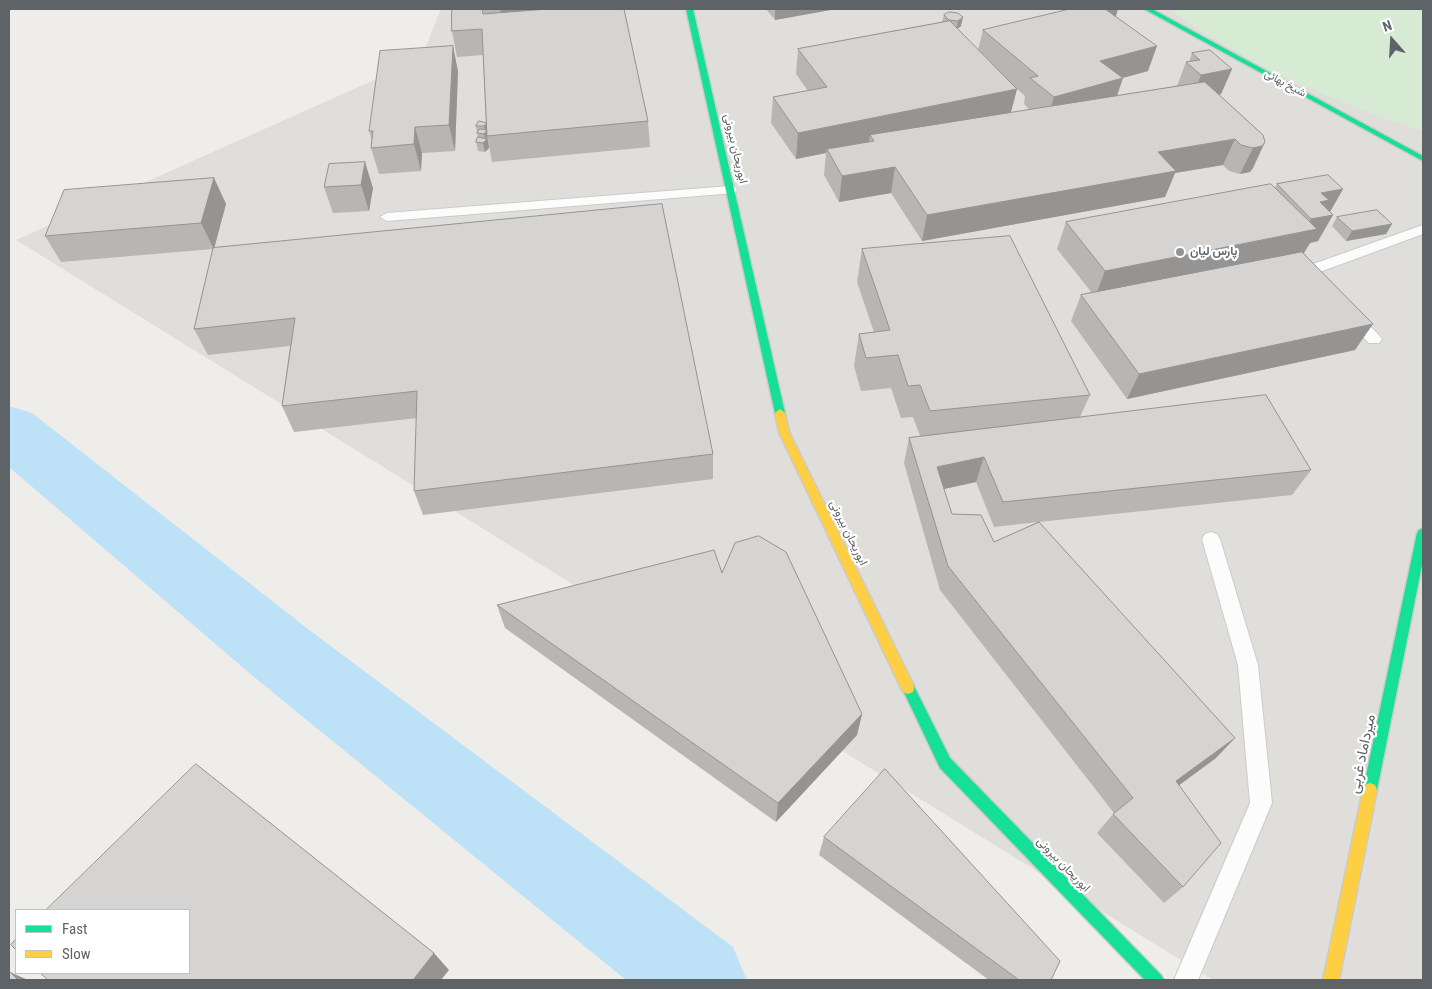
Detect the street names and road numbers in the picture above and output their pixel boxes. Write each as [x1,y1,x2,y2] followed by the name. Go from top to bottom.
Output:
[1262,67,1308,101] street label: شیخ بهائی
[720,113,750,185] street label: ابوریحان بیرونی
[826,498,870,568] street label: ابوریحان بیرونی
[1346,713,1380,795] street label: میرداماد غربی
[1033,834,1093,896] street label: ابوریحان بیرونی

